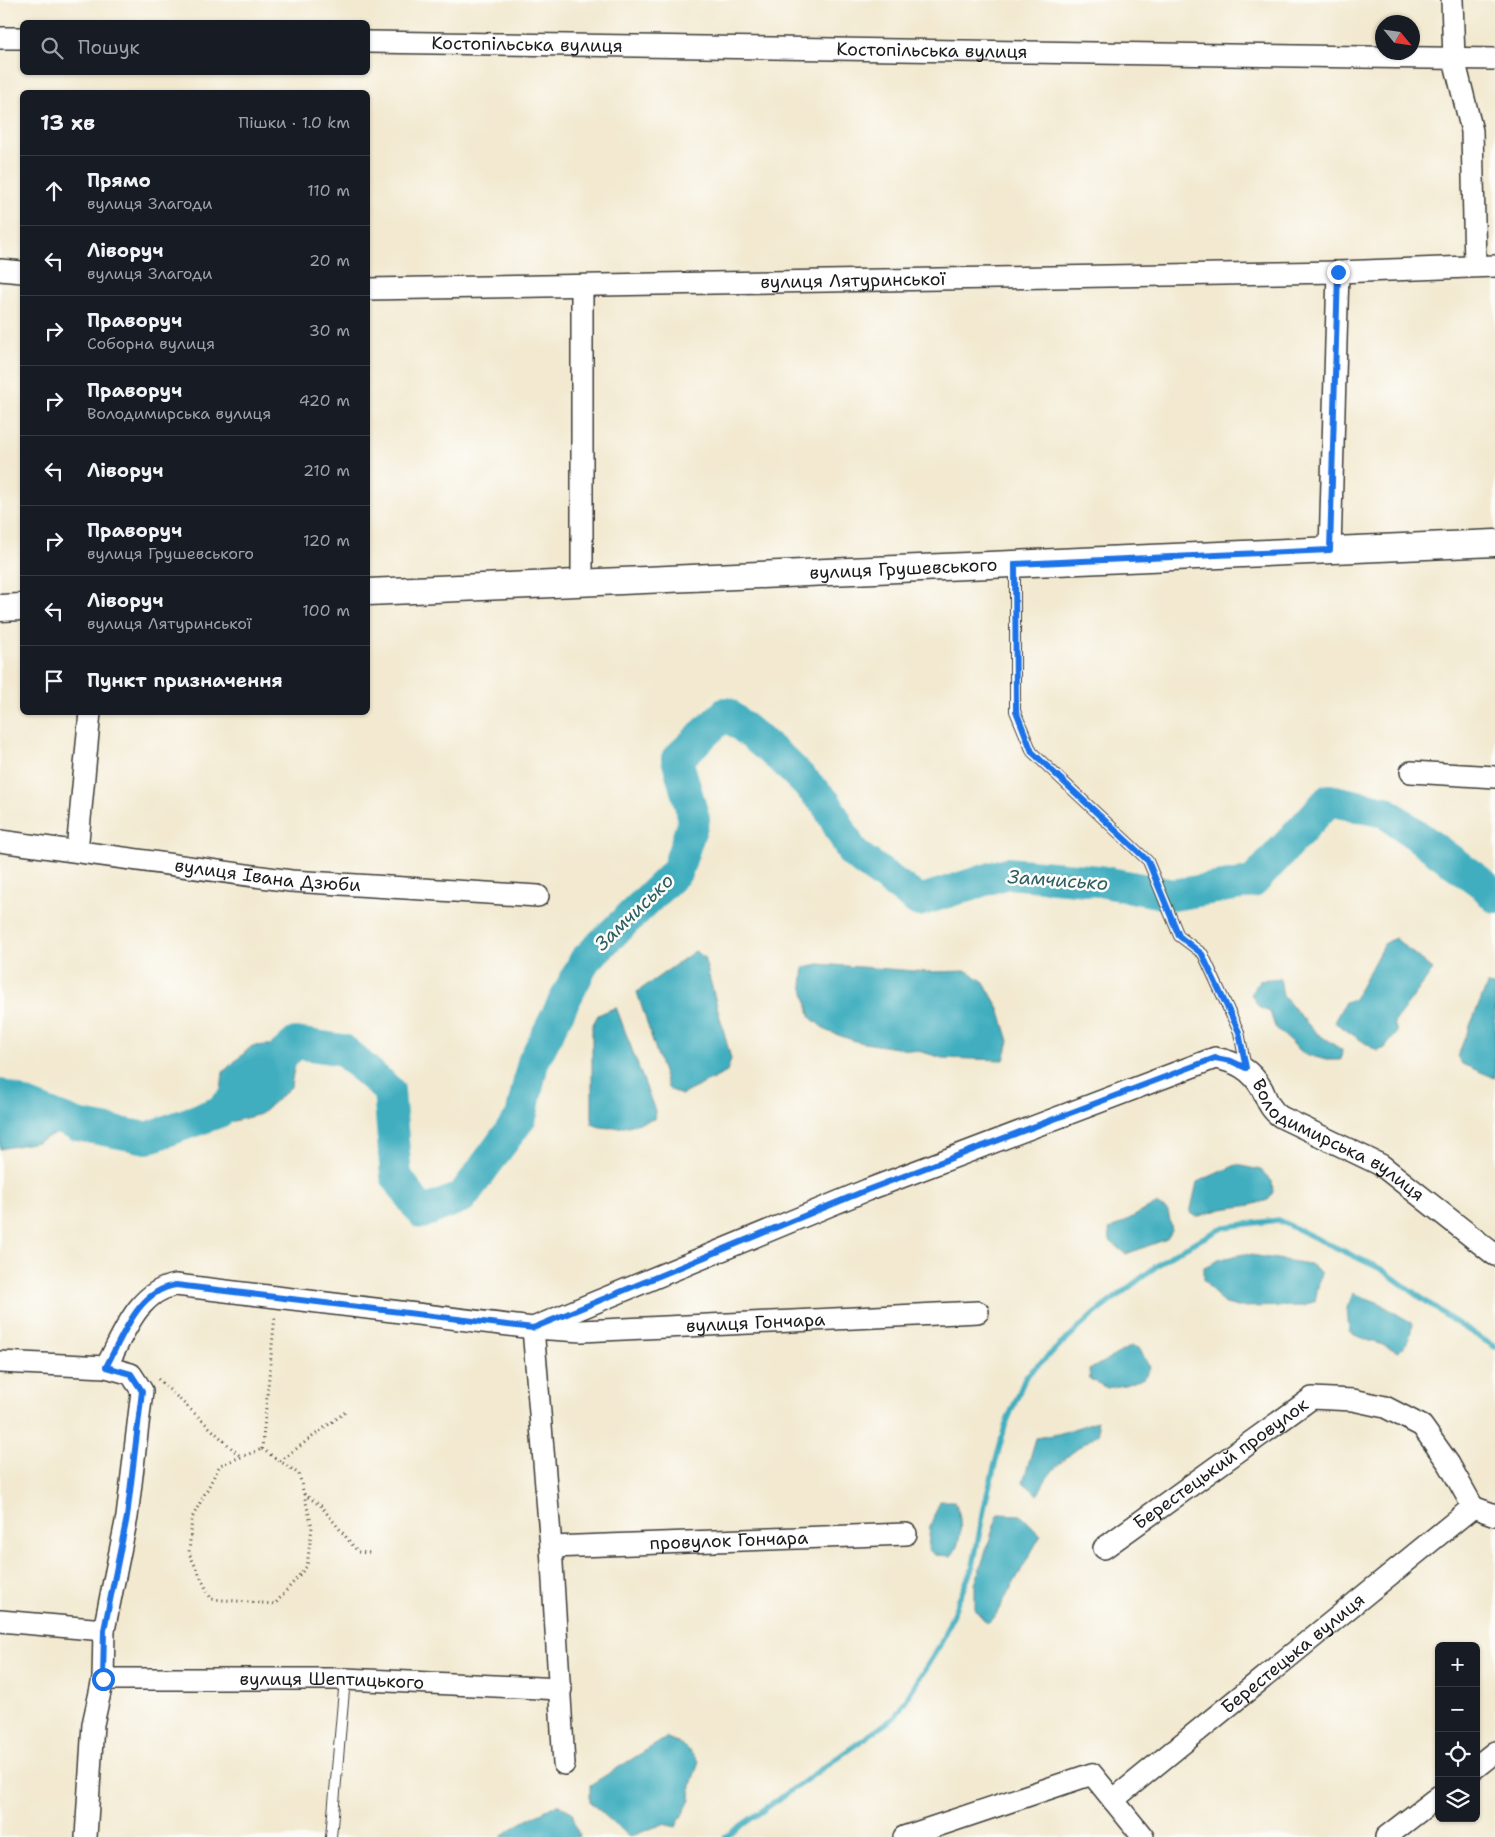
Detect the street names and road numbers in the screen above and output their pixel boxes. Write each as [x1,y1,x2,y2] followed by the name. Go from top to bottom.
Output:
[431,31,623,58] street label: Костопільська вулиця
[836,37,1028,64] street label: Костопільська вулиця
[760,267,947,294] street label: вулиця Лятуринської
[809,553,998,585] street label: вулиця Грушевського
[173,853,362,897] street label: вулиця Івана Дзюби
[1247,1074,1430,1207] street label: Володимирська вулиця
[685,1307,826,1338] street label: вулиця Гончара
[1129,1392,1313,1535] street label: Берестецький провулок
[649,1526,809,1555] street label: провулок Гончара
[1216,1588,1370,1719] street label: Берестецька вулиця
[240,1667,425,1695] street label: вулиця Шептицького

